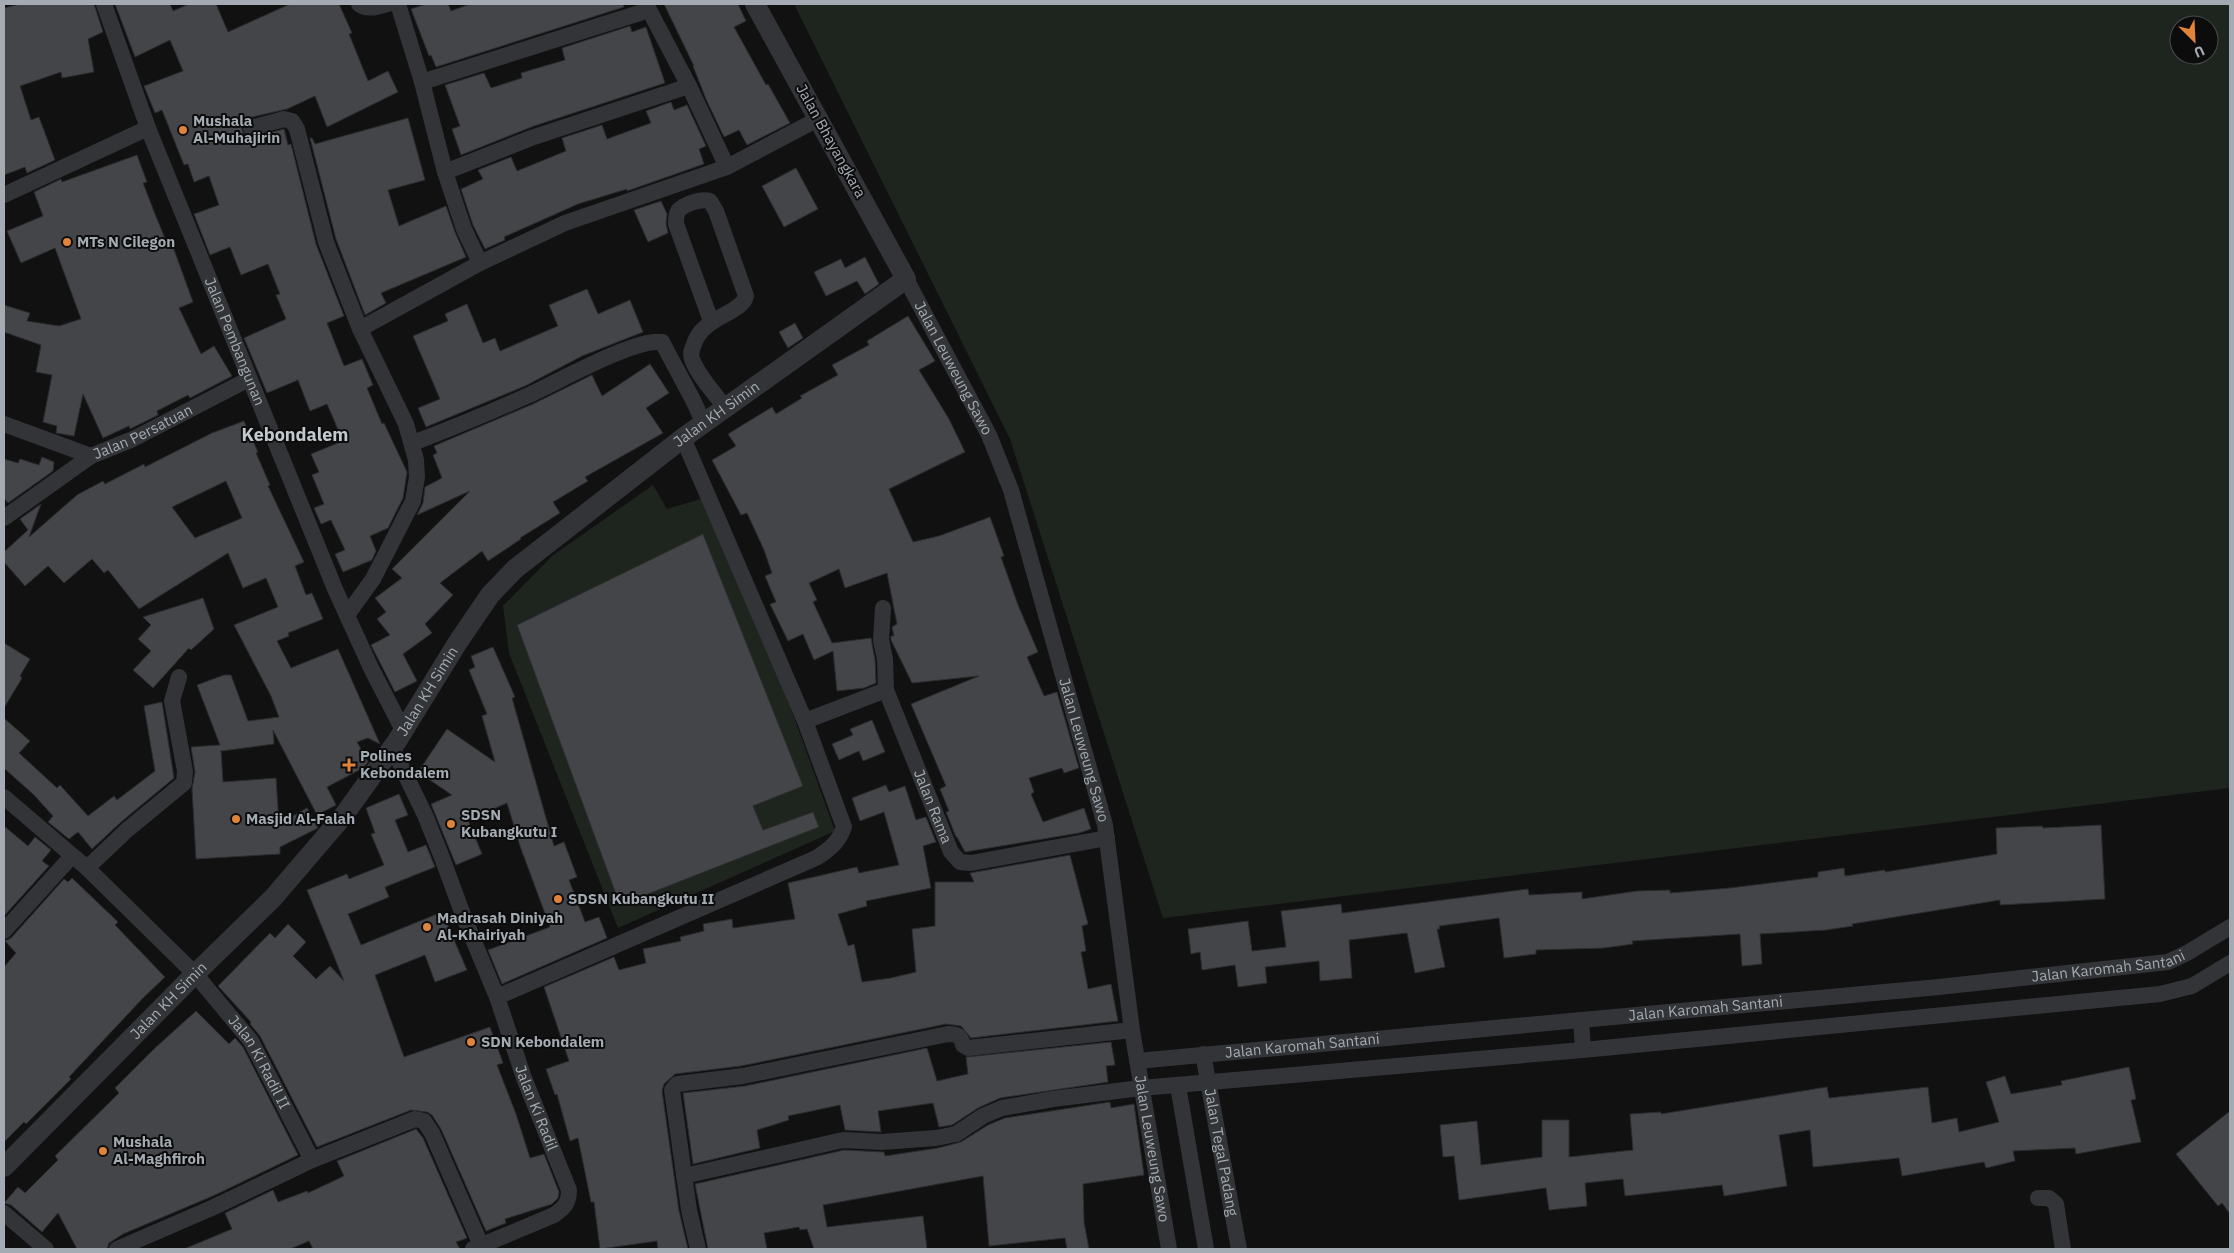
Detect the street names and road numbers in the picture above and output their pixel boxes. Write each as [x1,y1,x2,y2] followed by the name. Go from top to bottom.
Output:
[792,81,871,201] street label: Jalan Bhayangkara
[201,274,270,408] street label: Jalan Pembangunan
[911,298,997,438] street label: Jalan Leuweung Sawo
[669,377,763,451] street label: Jalan KH Simin
[90,400,196,463] street label: Jalan Persatuan
[392,643,462,739] street label: Jalan KH Simin
[1055,676,1114,824] street label: Jalan Leuweung Sawo
[910,766,957,846] street label: Jalan Rama
[2030,945,2188,986] street label: Jalan Karomah Santani
[126,958,211,1043] street label: Jalan KH Simin
[1627,991,1784,1025] street label: Jalan Karomah Santani
[224,1011,294,1112] street label: Jalan Ki Radil II
[1224,1029,1380,1062] street label: Jalan Karomah Santani
[511,1062,562,1153] street label: Jalan Ki Radil
[1131,1074,1174,1224] street label: Jalan Leuweung Sawo
[1201,1087,1243,1218] street label: Jalan Tegal Padang

